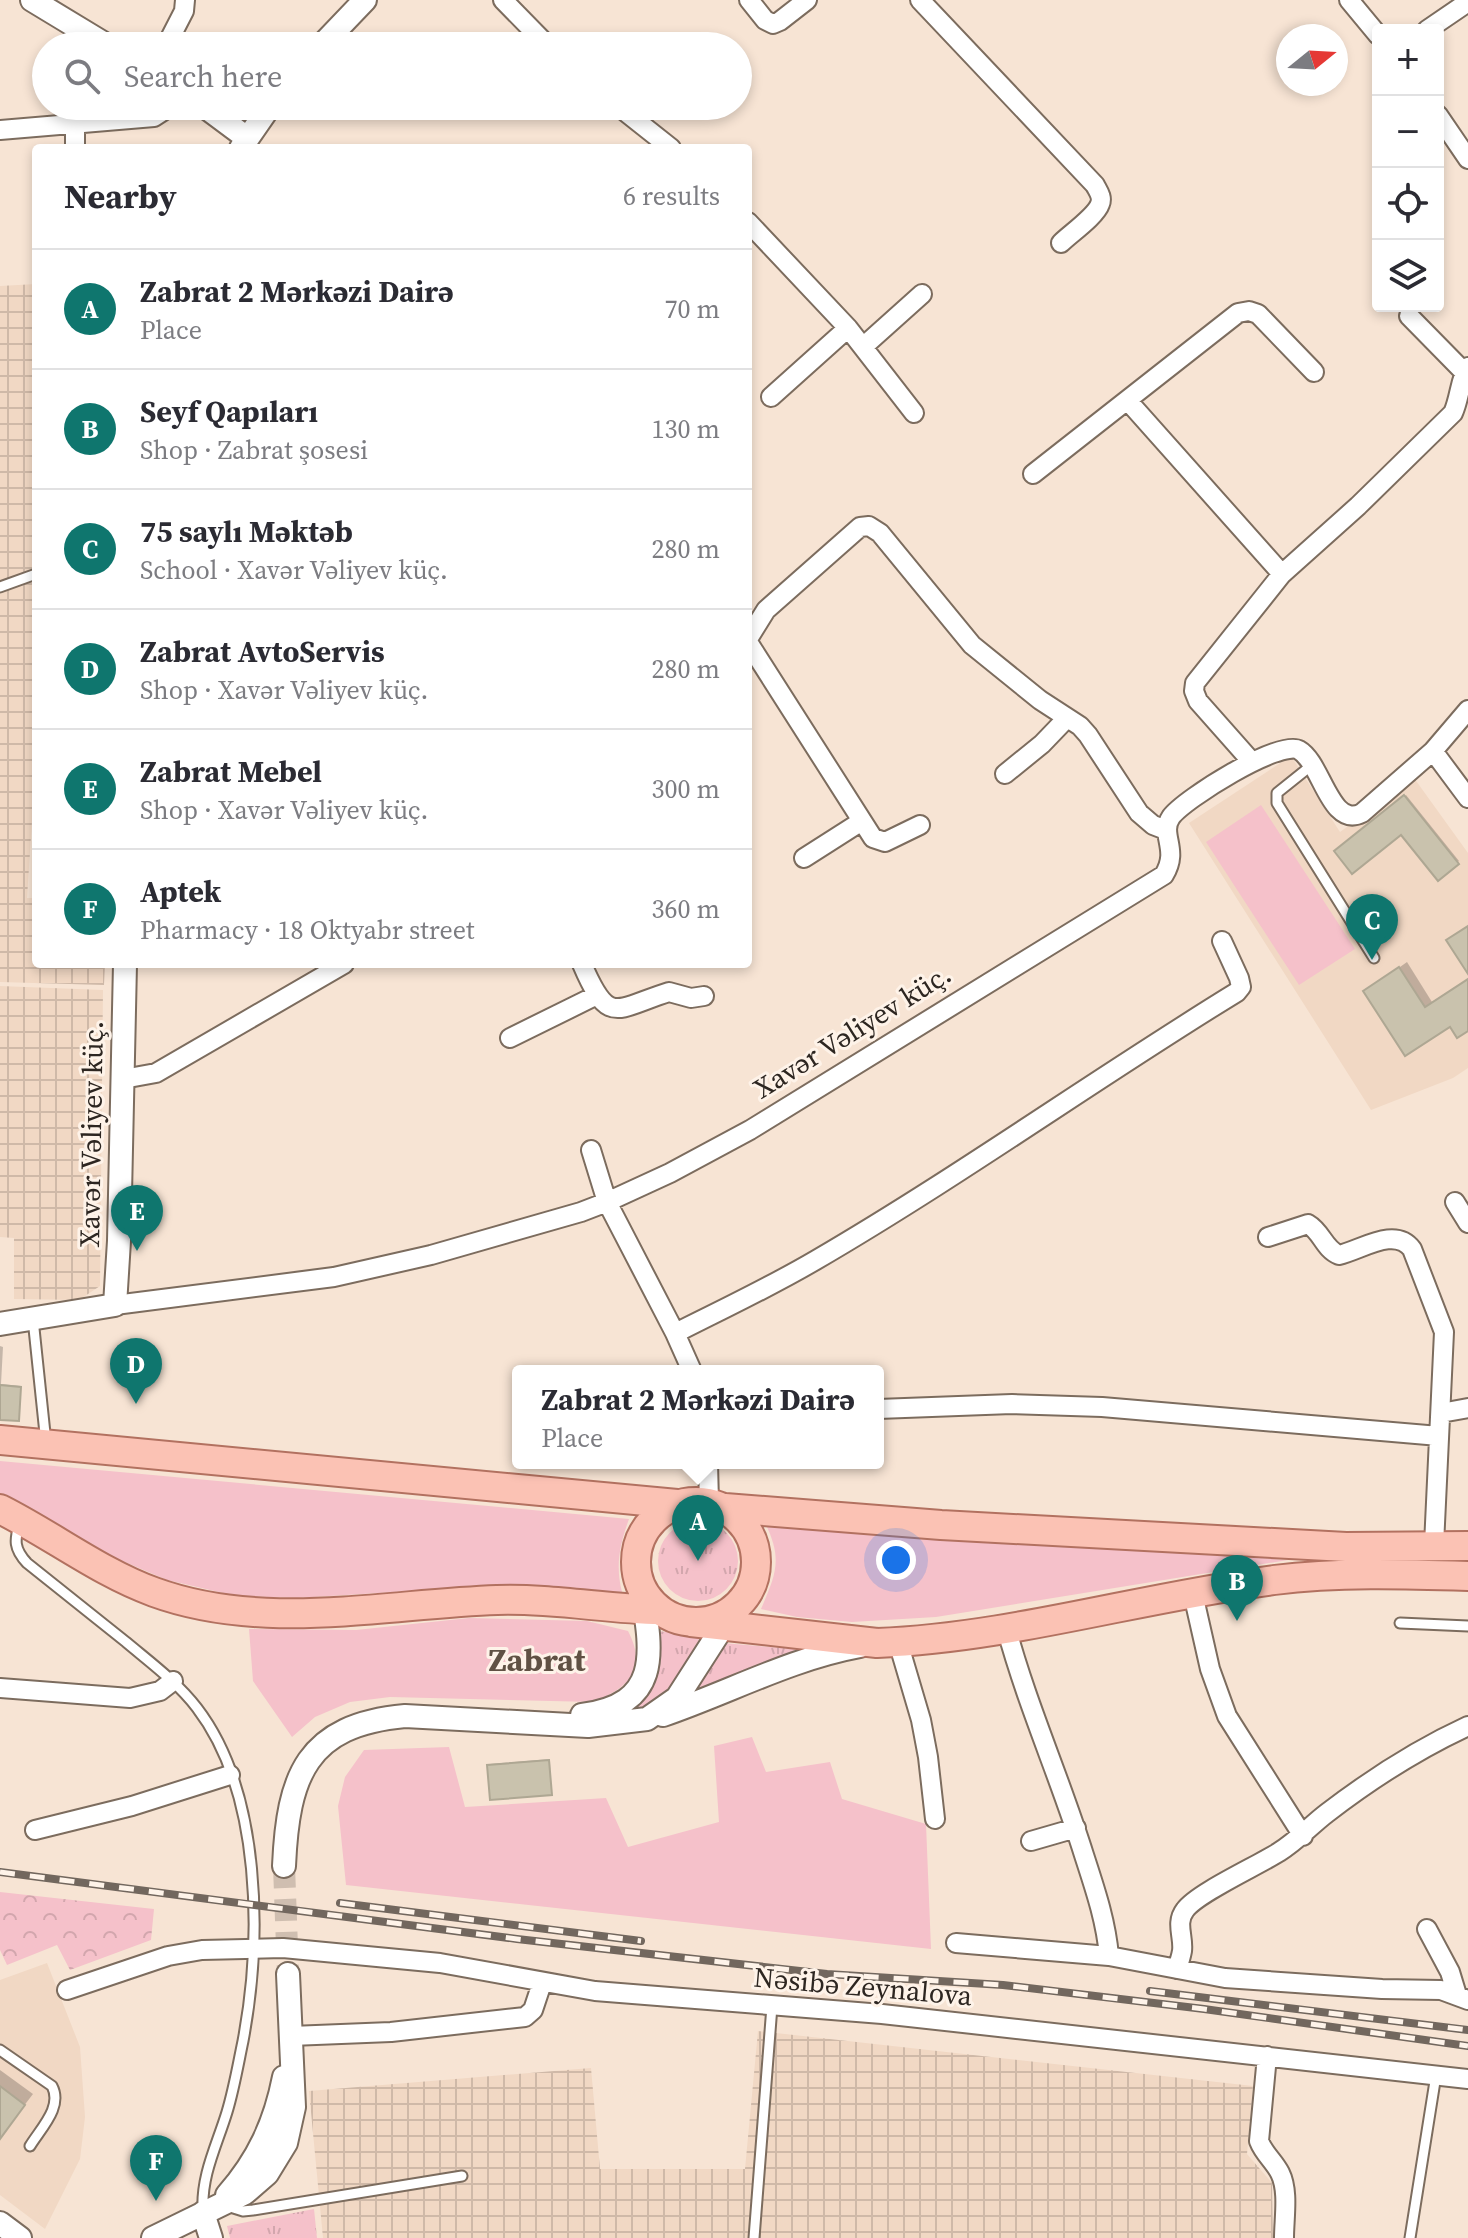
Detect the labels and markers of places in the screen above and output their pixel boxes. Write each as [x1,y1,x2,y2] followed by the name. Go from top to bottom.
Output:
[1346,894,1398,960] pin: C
[111,1185,163,1251] pin: E
[110,1338,162,1404] pin: D
[672,1495,724,1561] pin: A
[1211,1555,1263,1621] pin: B
[130,2135,182,2201] pin: F

